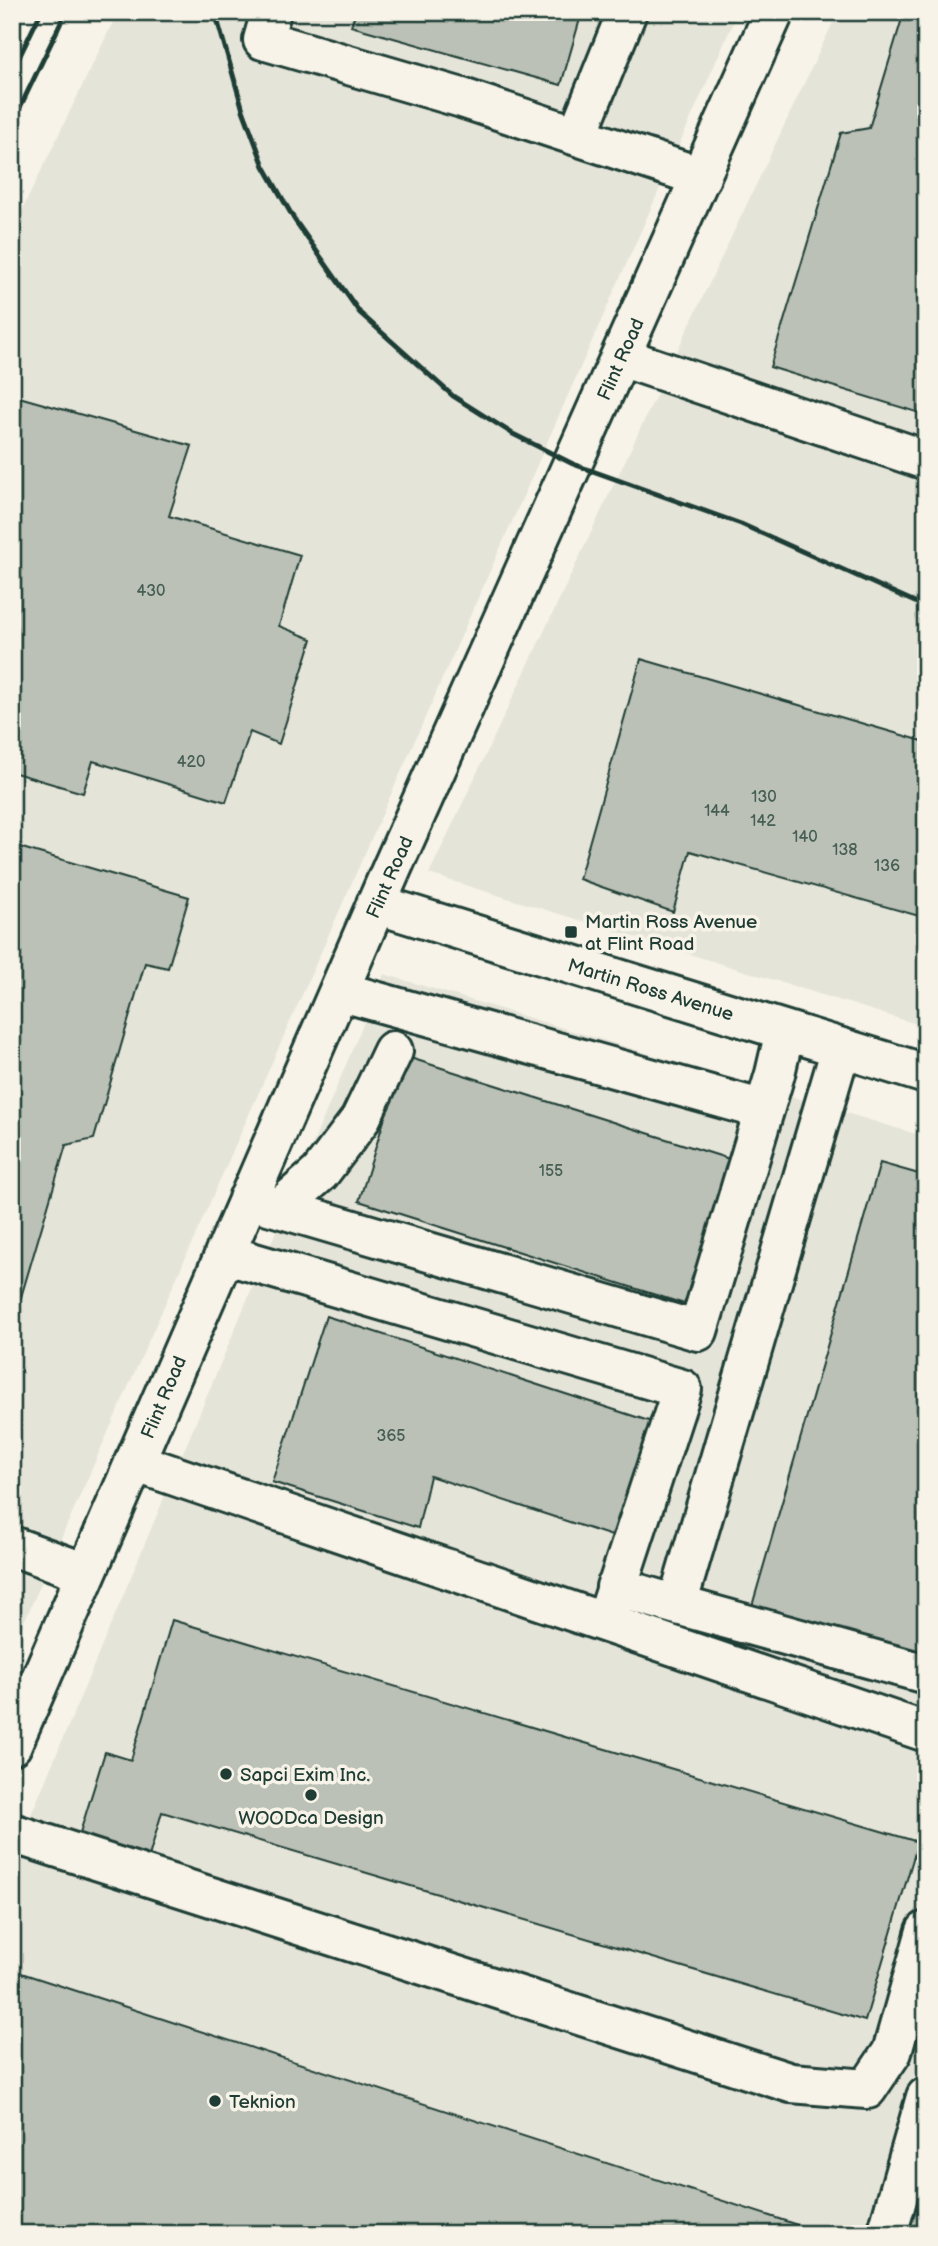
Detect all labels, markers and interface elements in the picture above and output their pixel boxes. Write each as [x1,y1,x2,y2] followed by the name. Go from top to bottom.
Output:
[593,315,650,404] street label: Flint Road
[136,582,166,601] house number: 430
[177,753,205,772] house number: 420
[751,788,777,807] house number: 130
[704,802,730,821] house number: 144
[750,812,776,831] house number: 142
[792,828,818,847] house number: 140
[362,833,419,922] street label: Flint Road
[832,841,858,860] house number: 138
[874,857,900,876] house number: 136
[585,911,757,956] place label: Martin Ross Avenue at Flint Road
[563,924,579,940] marker: Martin Ross Avenue at Flint Road
[565,954,736,1027] street label: Martin Ross Avenue
[539,1162,563,1181] house number: 155
[137,1353,192,1442] street label: Flint Road
[377,1427,405,1446] house number: 365
[240,1764,370,1787] place label: Sapci Exim Inc.
[218,1766,234,1782] marker: Sapci Exim Inc.
[303,1787,319,1803] marker: WOODca Design
[238,1807,384,1830] place label: WOODca Design
[229,2091,296,2114] place label: Teknion
[207,2093,223,2109] marker: Teknion

